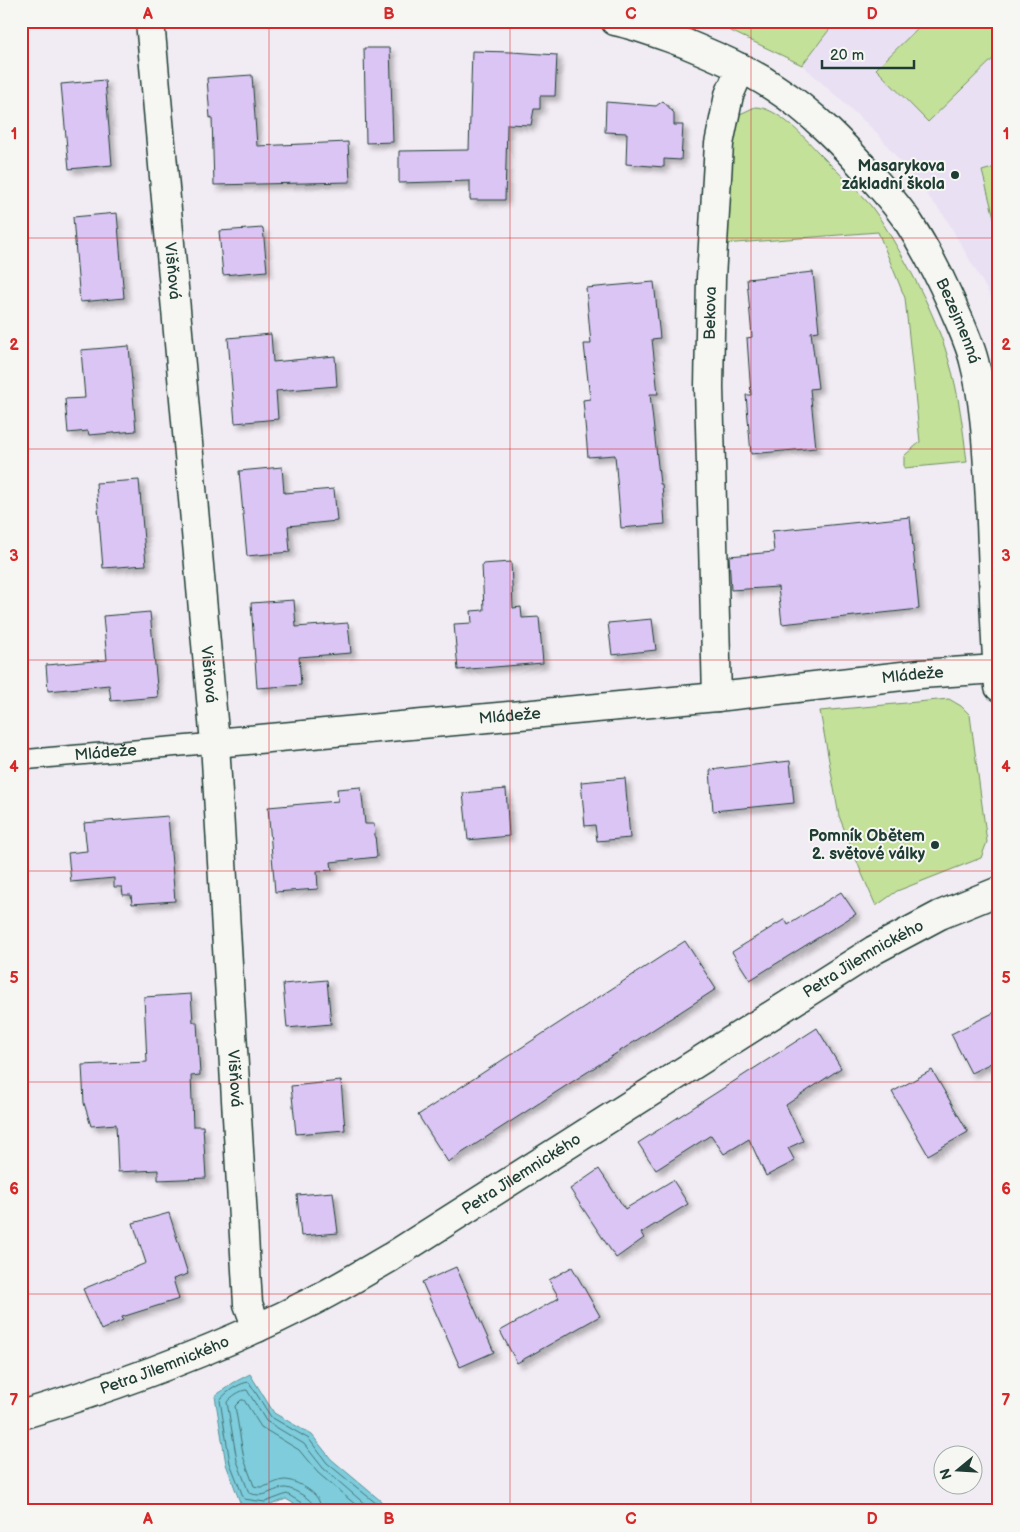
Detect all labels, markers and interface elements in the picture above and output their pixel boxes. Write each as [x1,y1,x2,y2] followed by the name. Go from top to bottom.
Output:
[142,5,153,24] text: A
[383,5,395,24] text: B
[625,5,637,24] text: C
[866,5,878,24] text: D
[822,38,915,70] scale bar
[830,46,864,65] text: 20 m
[11,125,17,144] text: 1
[1003,125,1009,144] text: 1
[842,157,945,194] place label: Masarykova základní škola
[949,169,961,181] marker: Masarykova základní škola
[160,242,185,300] street label: Višňová
[932,275,984,366] street label: Bezejmenná
[700,286,720,340] street label: Bekova
[9,336,19,355] text: 2
[1001,336,1011,355] text: 2
[9,547,19,566] text: 3
[1001,547,1011,566] text: 3
[197,645,221,704] street label: Višňová
[881,663,945,688] street label: Mládeže
[478,704,542,728] street label: Mládeže
[74,740,138,765] street label: Mládeže
[9,758,19,777] text: 4
[1001,758,1011,777] text: 4
[809,827,926,864] place label: Pomník Obětem 2. světové války
[929,839,941,851] marker: Pomník Obětem 2. světové války
[800,916,927,1002] street label: Petra Jilemnického
[9,969,19,988] text: 5
[1001,969,1011,988] text: 5
[224,1049,246,1108] street label: Višňová
[459,1129,584,1219] street label: Petra Jilemnického
[9,1180,19,1199] text: 6
[1001,1180,1011,1199] text: 6
[98,1332,232,1399] street label: Petra Jilemnického
[10,1391,19,1410] text: 7
[1002,1391,1011,1410] text: 7
[932,1444,982,1494] north arrow
[936,1466,956,1481] text: N
[142,1510,153,1529] text: A
[383,1510,395,1529] text: B
[625,1510,637,1529] text: C
[866,1510,878,1529] text: D

